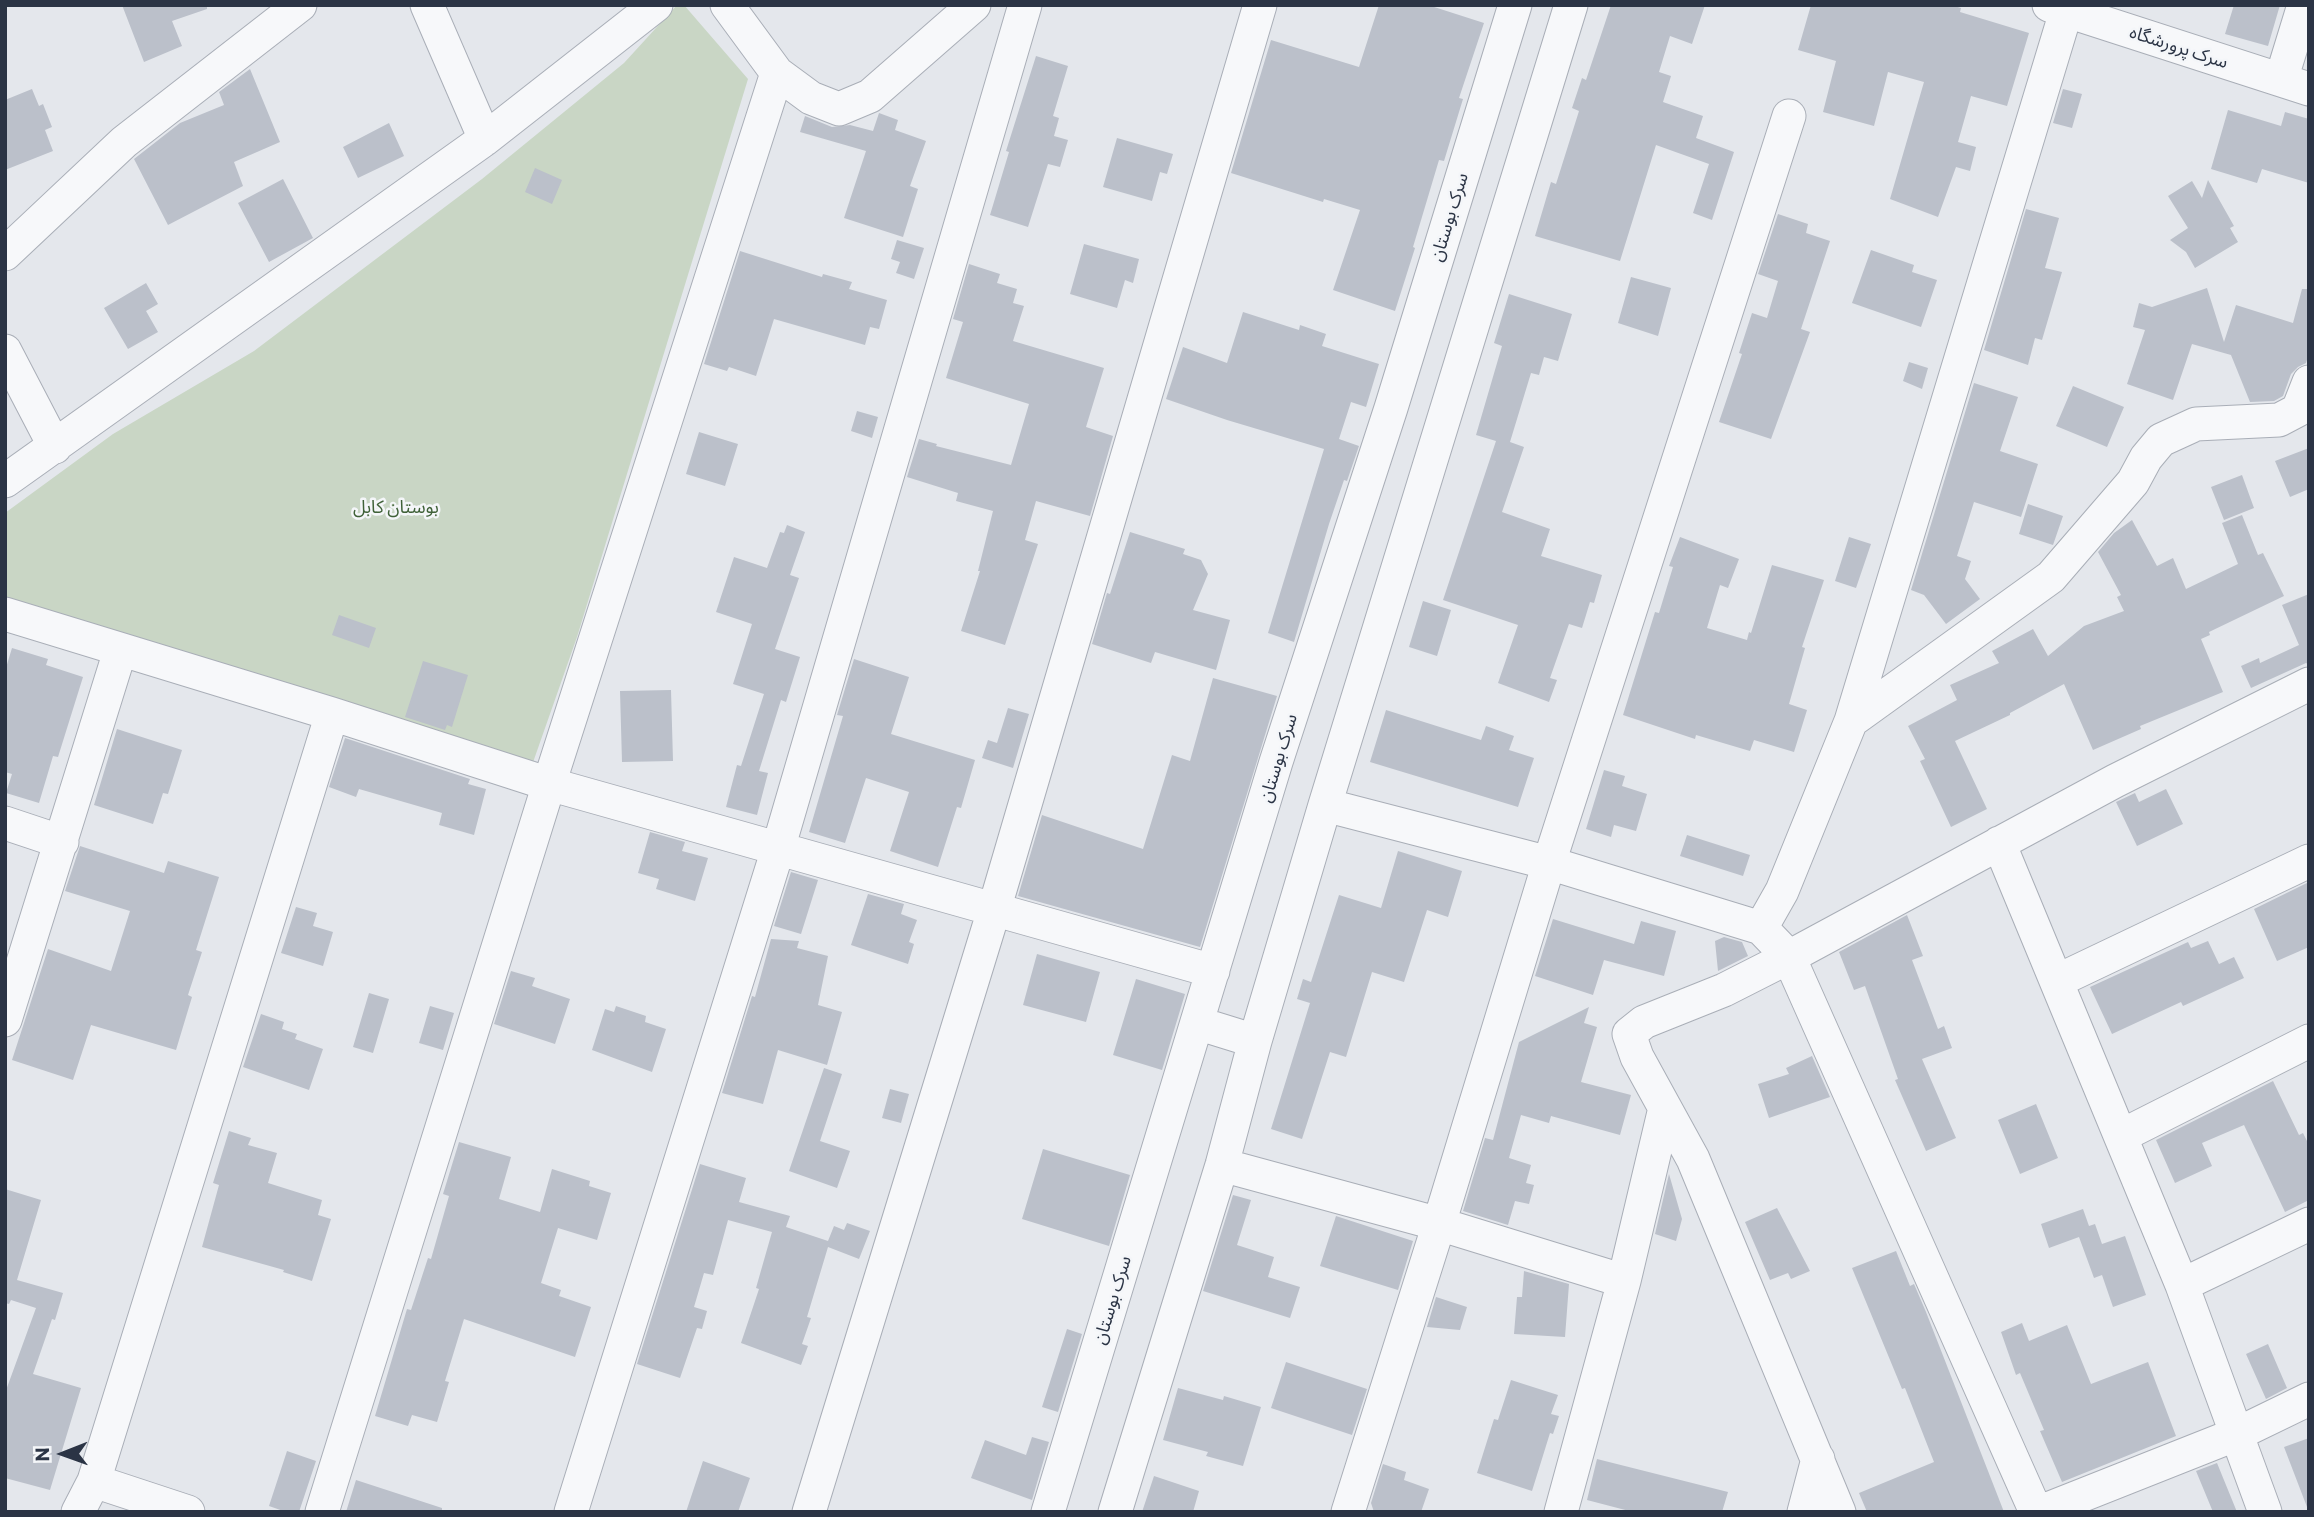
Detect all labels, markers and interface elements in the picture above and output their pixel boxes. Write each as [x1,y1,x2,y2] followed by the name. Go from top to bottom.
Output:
[2127,21,2231,73] street label: سرک پرورشگاه
[1425,170,1473,264] street label: سرک بوستان
[353,496,439,518] park label: بوستان کابل
[1254,711,1302,805] street label: سرک بوستان
[1088,1253,1136,1347] street label: سرک بوستان
[28,1419,98,1489] north arrow
[30,1447,53,1462] text: N

